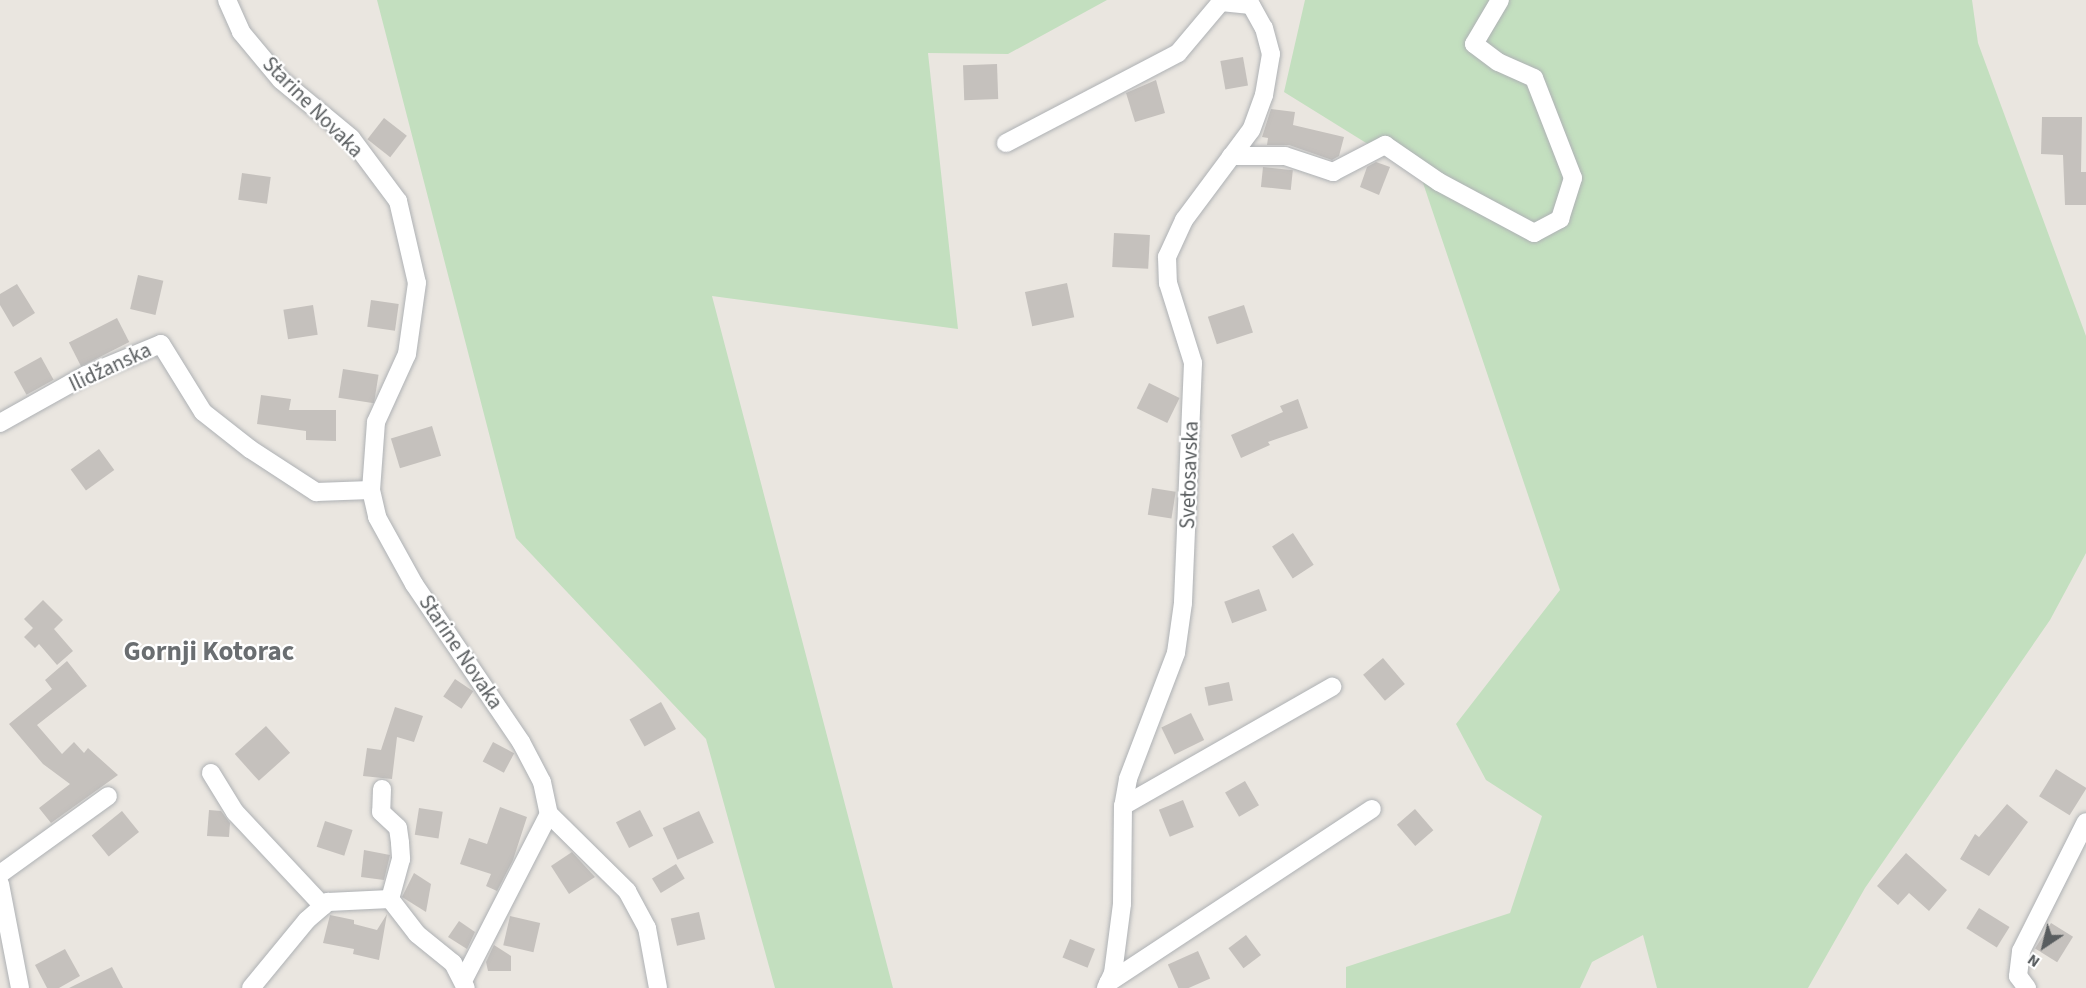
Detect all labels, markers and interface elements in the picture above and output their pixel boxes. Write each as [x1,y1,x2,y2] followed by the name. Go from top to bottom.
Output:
[257,51,369,163] street label: Starine Novaka
[65,337,155,397] street label: Ilidžanska
[1175,421,1203,529] street label: Svetosavska
[414,590,508,714] street label: Starine Novaka
[124,636,294,668] district label: Gornji Kotorac
[2014,916,2074,976] north arrow
[2023,949,2044,973] text: N

